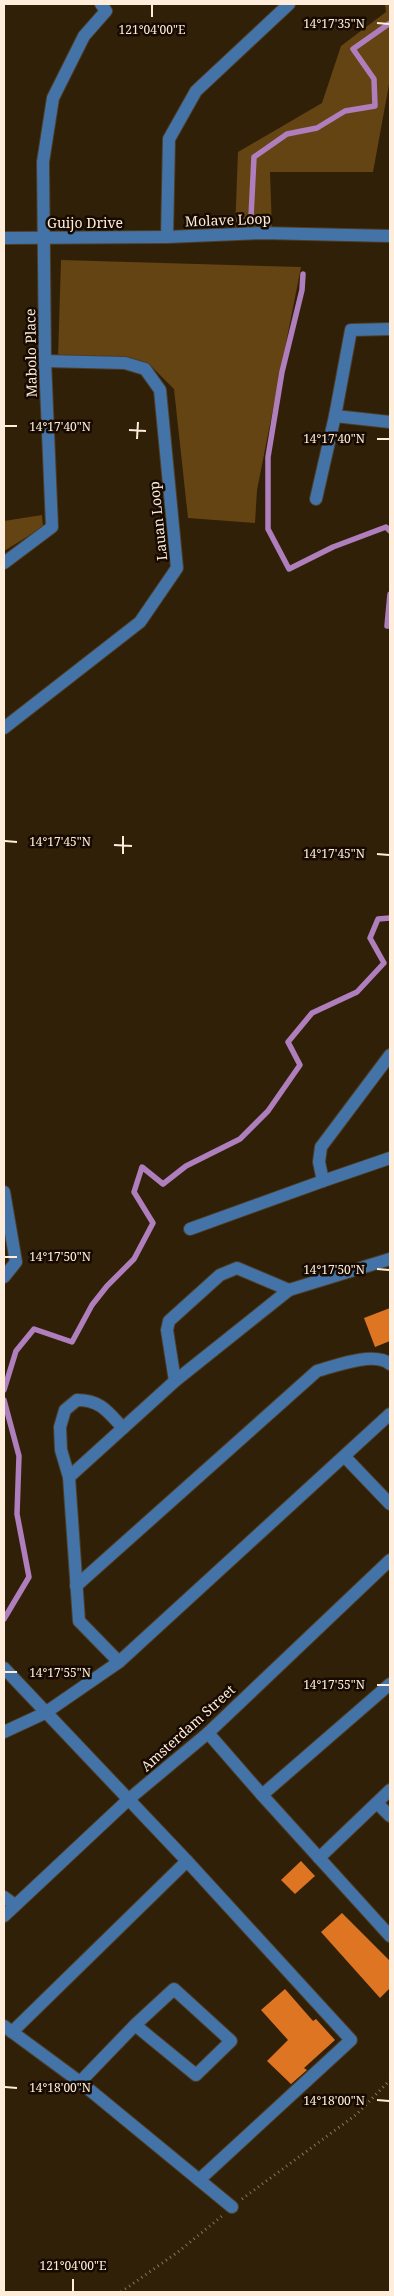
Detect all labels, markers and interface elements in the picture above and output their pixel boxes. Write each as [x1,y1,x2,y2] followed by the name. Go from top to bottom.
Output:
[303,15,365,32] text: 14°17'35"N
[119,21,185,38] text: 121°04'00"E
[185,209,271,230] street label: Molave Loop
[47,213,123,232] street label: Guijo Drive
[20,308,41,398] street label: Mabolo Place
[29,418,91,435] text: 14°17'40"N
[303,430,365,447] text: 14°17'40"N
[144,481,171,562] street label: Lauan Loop
[29,833,91,850] text: 14°17'45"N
[303,845,365,862] text: 14°17'45"N
[29,1248,91,1265] text: 14°17'50"N
[303,1261,365,1278] text: 14°17'50"N
[29,1664,91,1681] text: 14°17'55"N
[303,1676,365,1693] text: 14°17'55"N
[136,1680,239,1775] street label: Amsterdam Street
[29,2079,91,2096] text: 14°18'00"N
[303,2092,365,2109] text: 14°18'00"N
[40,2257,106,2274] text: 121°04'00"E

